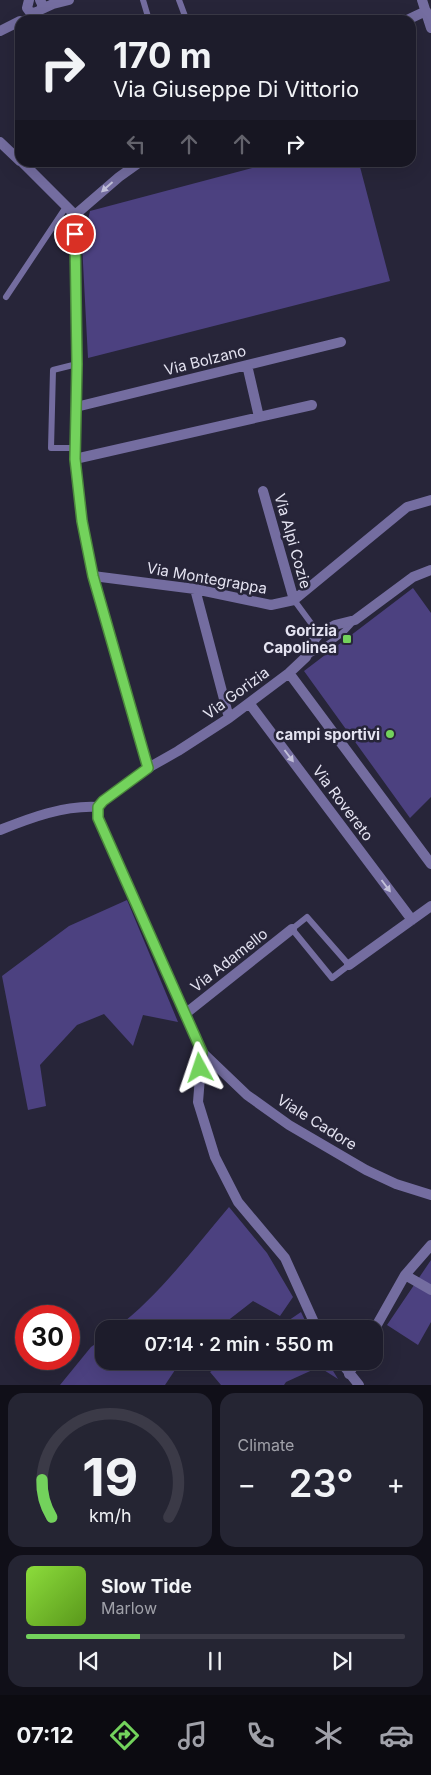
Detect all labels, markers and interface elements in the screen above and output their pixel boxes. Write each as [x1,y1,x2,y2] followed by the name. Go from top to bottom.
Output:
[113,34,212,76] text: 170 m
[30,35,95,100] icon: right
[113,76,359,102] text: Via Giuseppe Di Vittorio
[122,130,150,158] icon: left
[175,130,203,158] icon: ahead
[228,130,256,158] icon: ahead
[281,130,309,158] icon: right
[100,182,113,193] one-way arrow
[54,213,96,255] pin
[61,220,89,248] icon: arrive
[162,341,248,379] street label: Via Bolzano
[270,491,316,591] street label: Via Alpi Cozie
[145,558,269,598] street label: Via Montegrappa
[263,621,337,657] place label: Gorizia Capolinea
[341,633,353,645] marker: Gorizia Capolinea
[199,663,273,723] street label: Via Gorizia
[275,725,380,744] place label: campi sportivi
[384,728,396,740] marker: campi sportivi
[284,749,294,763] one-way arrow
[308,762,378,844] street label: Via Rovereto
[381,879,392,892] one-way arrow
[187,924,271,996] street label: Via Adamello
[173,1041,225,1093] position arrow
[274,1090,360,1154] street label: Viale Cadore
[15,1305,80,1370] speed limit sign: 30
[144,1333,334,1356] text: 07:14 · 2 min · 550 m
[238,1435,294,1455] text: Climate
[82,1446,138,1509] text: 19
[289,1460,354,1506] text: 23°
[238,1467,256,1501] text: −
[386,1467,405,1501] text: +
[89,1505,131,1526] text: km/h
[101,1575,192,1598] text: Slow Tide
[101,1598,157,1618] text: Marlow
[75,1647,103,1675] icon: previous
[201,1647,229,1675] icon: pause
[328,1647,356,1675] icon: next
[107,1718,142,1753] icon: directions
[175,1718,210,1753] icon: music
[243,1718,278,1753] icon: phone
[311,1718,346,1753] icon: climate
[379,1718,414,1753] icon: car
[17,1722,74,1748] text: 07:12

